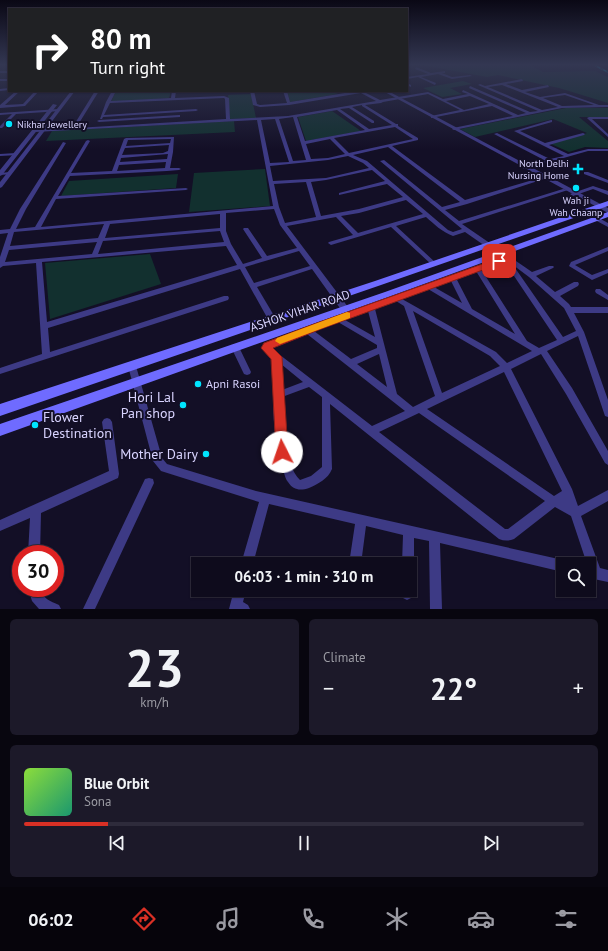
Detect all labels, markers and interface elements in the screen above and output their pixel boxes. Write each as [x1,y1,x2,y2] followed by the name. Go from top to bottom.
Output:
[90,20,151,57] text: 80 m
[24,24,76,76] icon: right
[90,56,165,79] text: Turn right
[17,118,87,131] place label: Nikhar Jewellery
[4,119,14,129] marker: Nikhar Jewellery
[508,157,569,182] place label: North Delhi Nursing Home
[572,163,584,175] marker: North Delhi Nursing Home
[571,183,581,193] marker: Wah ji Wah Chaanp
[550,194,602,219] place label: Wah ji Wah Chaanp
[482,244,516,278] pin
[488,250,510,272] icon: arrive
[248,286,352,335] street label: ASHOK VIHAR ROAD
[206,376,260,391] place label: Apni Rasoi
[193,379,203,389] marker: Apni Rasoi
[121,388,175,422] place label: Hori Lal Pan shop
[178,400,188,410] marker: Hori Lal Pan shop
[43,408,112,442] place label: Flower Destination
[30,420,40,430] marker: Flower Destination
[261,431,303,473] position arrow
[120,445,198,463] place label: Mother Dairy
[201,449,211,459] marker: Mother Dairy
[12,545,64,597] speed limit sign: 30
[556,557,596,597] map controls
[556,557,596,597] button: search
[235,567,373,586] text: 06:03 · 1 min · 310 m
[125,634,184,701] text: 23
[323,649,366,666] text: Climate
[430,669,477,708] text: 22°
[323,674,334,702] text: −
[573,674,584,702] text: +
[140,694,169,711] text: km/h
[84,774,149,793] text: Blue Orbit
[84,793,111,810] text: Sona
[106,832,128,854] icon: previous
[293,832,315,854] icon: pause
[480,832,502,854] icon: next
[130,905,158,933] icon: directions
[214,905,242,933] icon: music
[299,905,327,933] icon: phone
[383,905,411,933] icon: climate
[467,905,495,933] icon: car
[552,905,580,933] icon: filters
[28,908,74,931] text: 06:02

